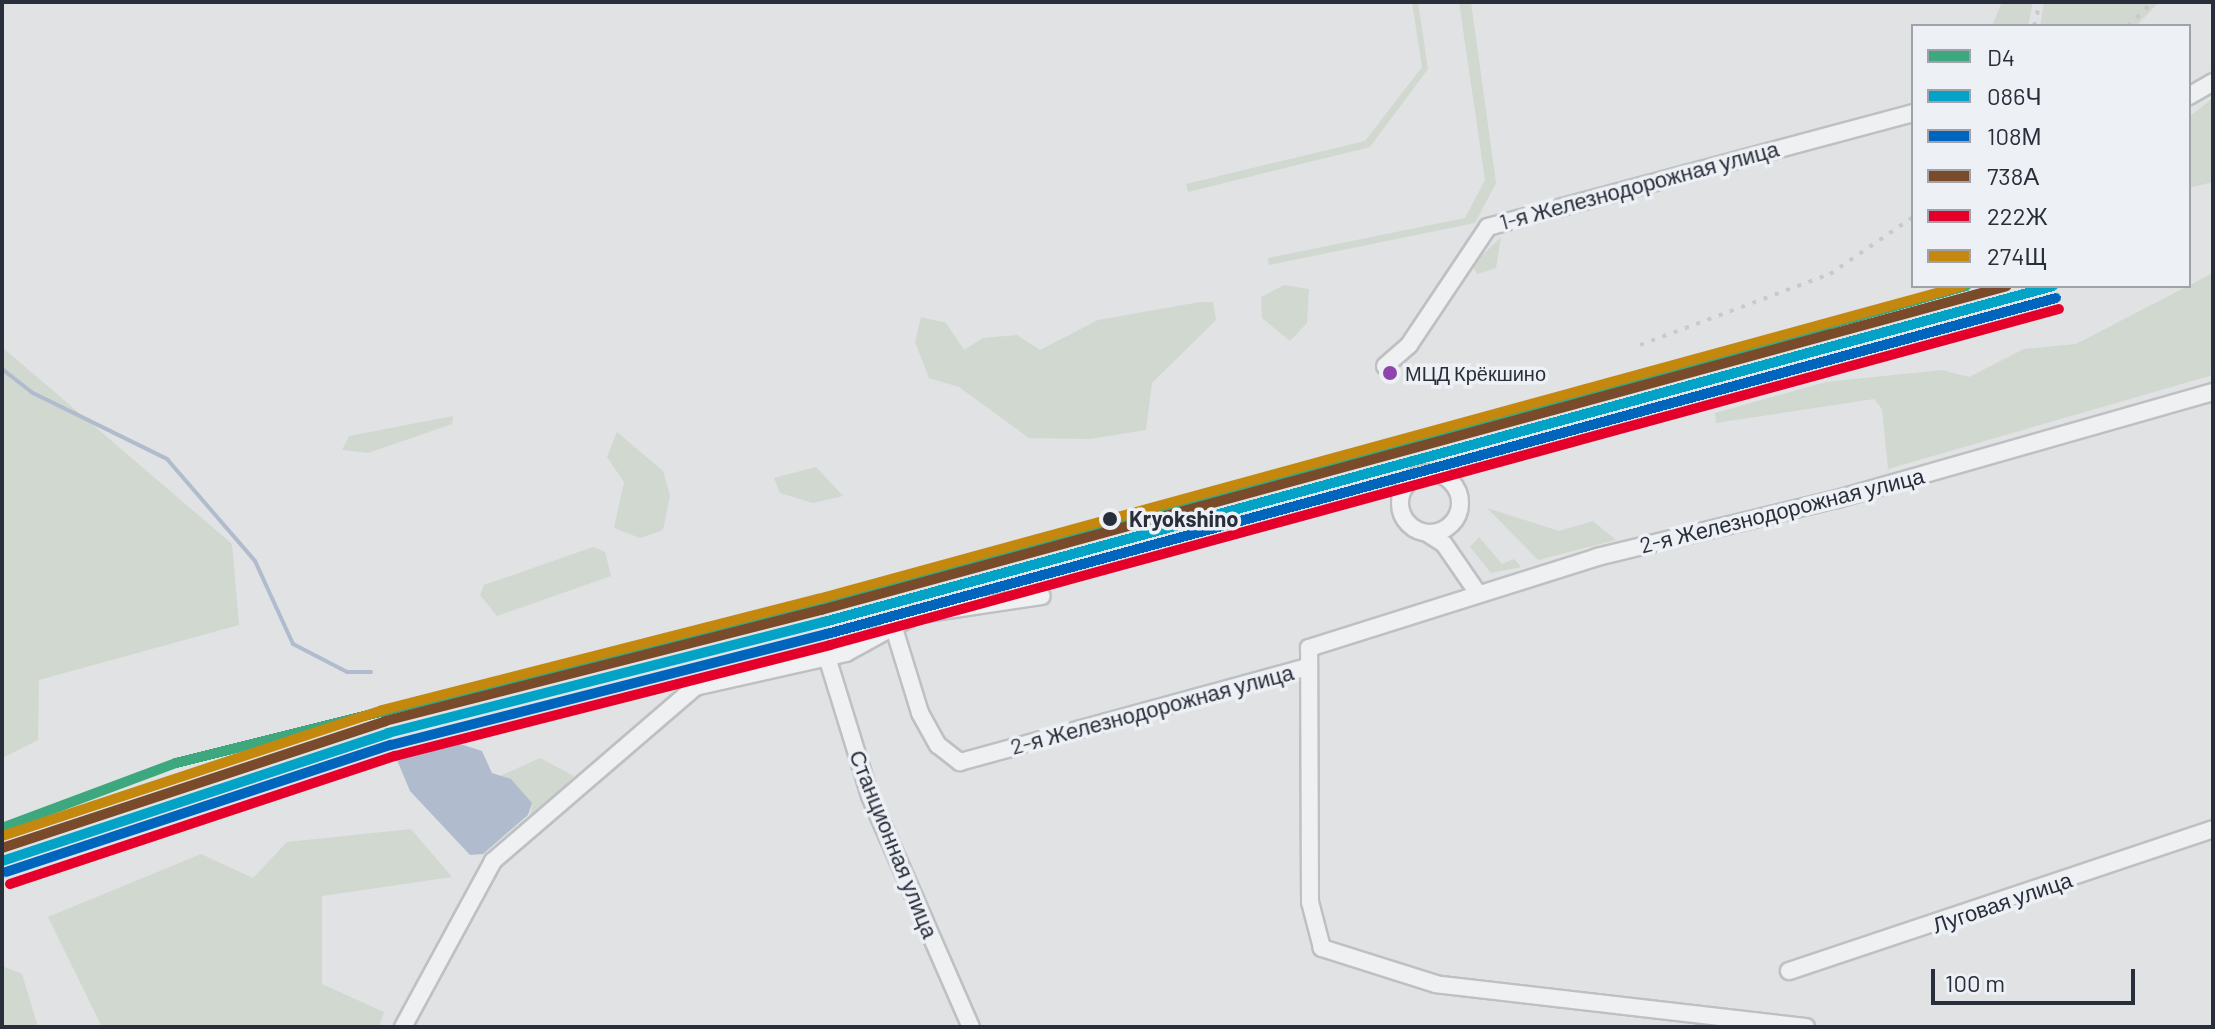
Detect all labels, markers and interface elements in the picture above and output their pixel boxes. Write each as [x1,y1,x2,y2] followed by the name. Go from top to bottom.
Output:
[1911,24,2191,288] legend
[1987,42,2015,71] text: D4
[1987,81,2041,110] text: 086Ч
[1987,121,2041,150] text: 108М
[1496,135,1782,235] street label: 1-я Железнодорожная улица
[1987,161,2039,190] text: 738А
[1987,201,2048,230] text: 222Ж
[1987,241,2047,270] text: 274Щ
[1405,361,1546,385] place label: МЦД Крёкшино
[1382,365,1398,381] marker: МЦД Крёкшино
[1637,462,1927,558] street label: 2-я Железнодорожная улица
[1129,506,1238,532] place label: Kryokshino
[1098,507,1122,531] marker: Kryokshino
[1008,658,1296,760] street label: 2-я Железнодорожная улица
[844,746,944,942] street label: Станционная улица
[1929,866,2075,938] street label: Луговая улица
[1935,953,2139,1003] scale bar
[1945,968,2005,997] text: 100 m

